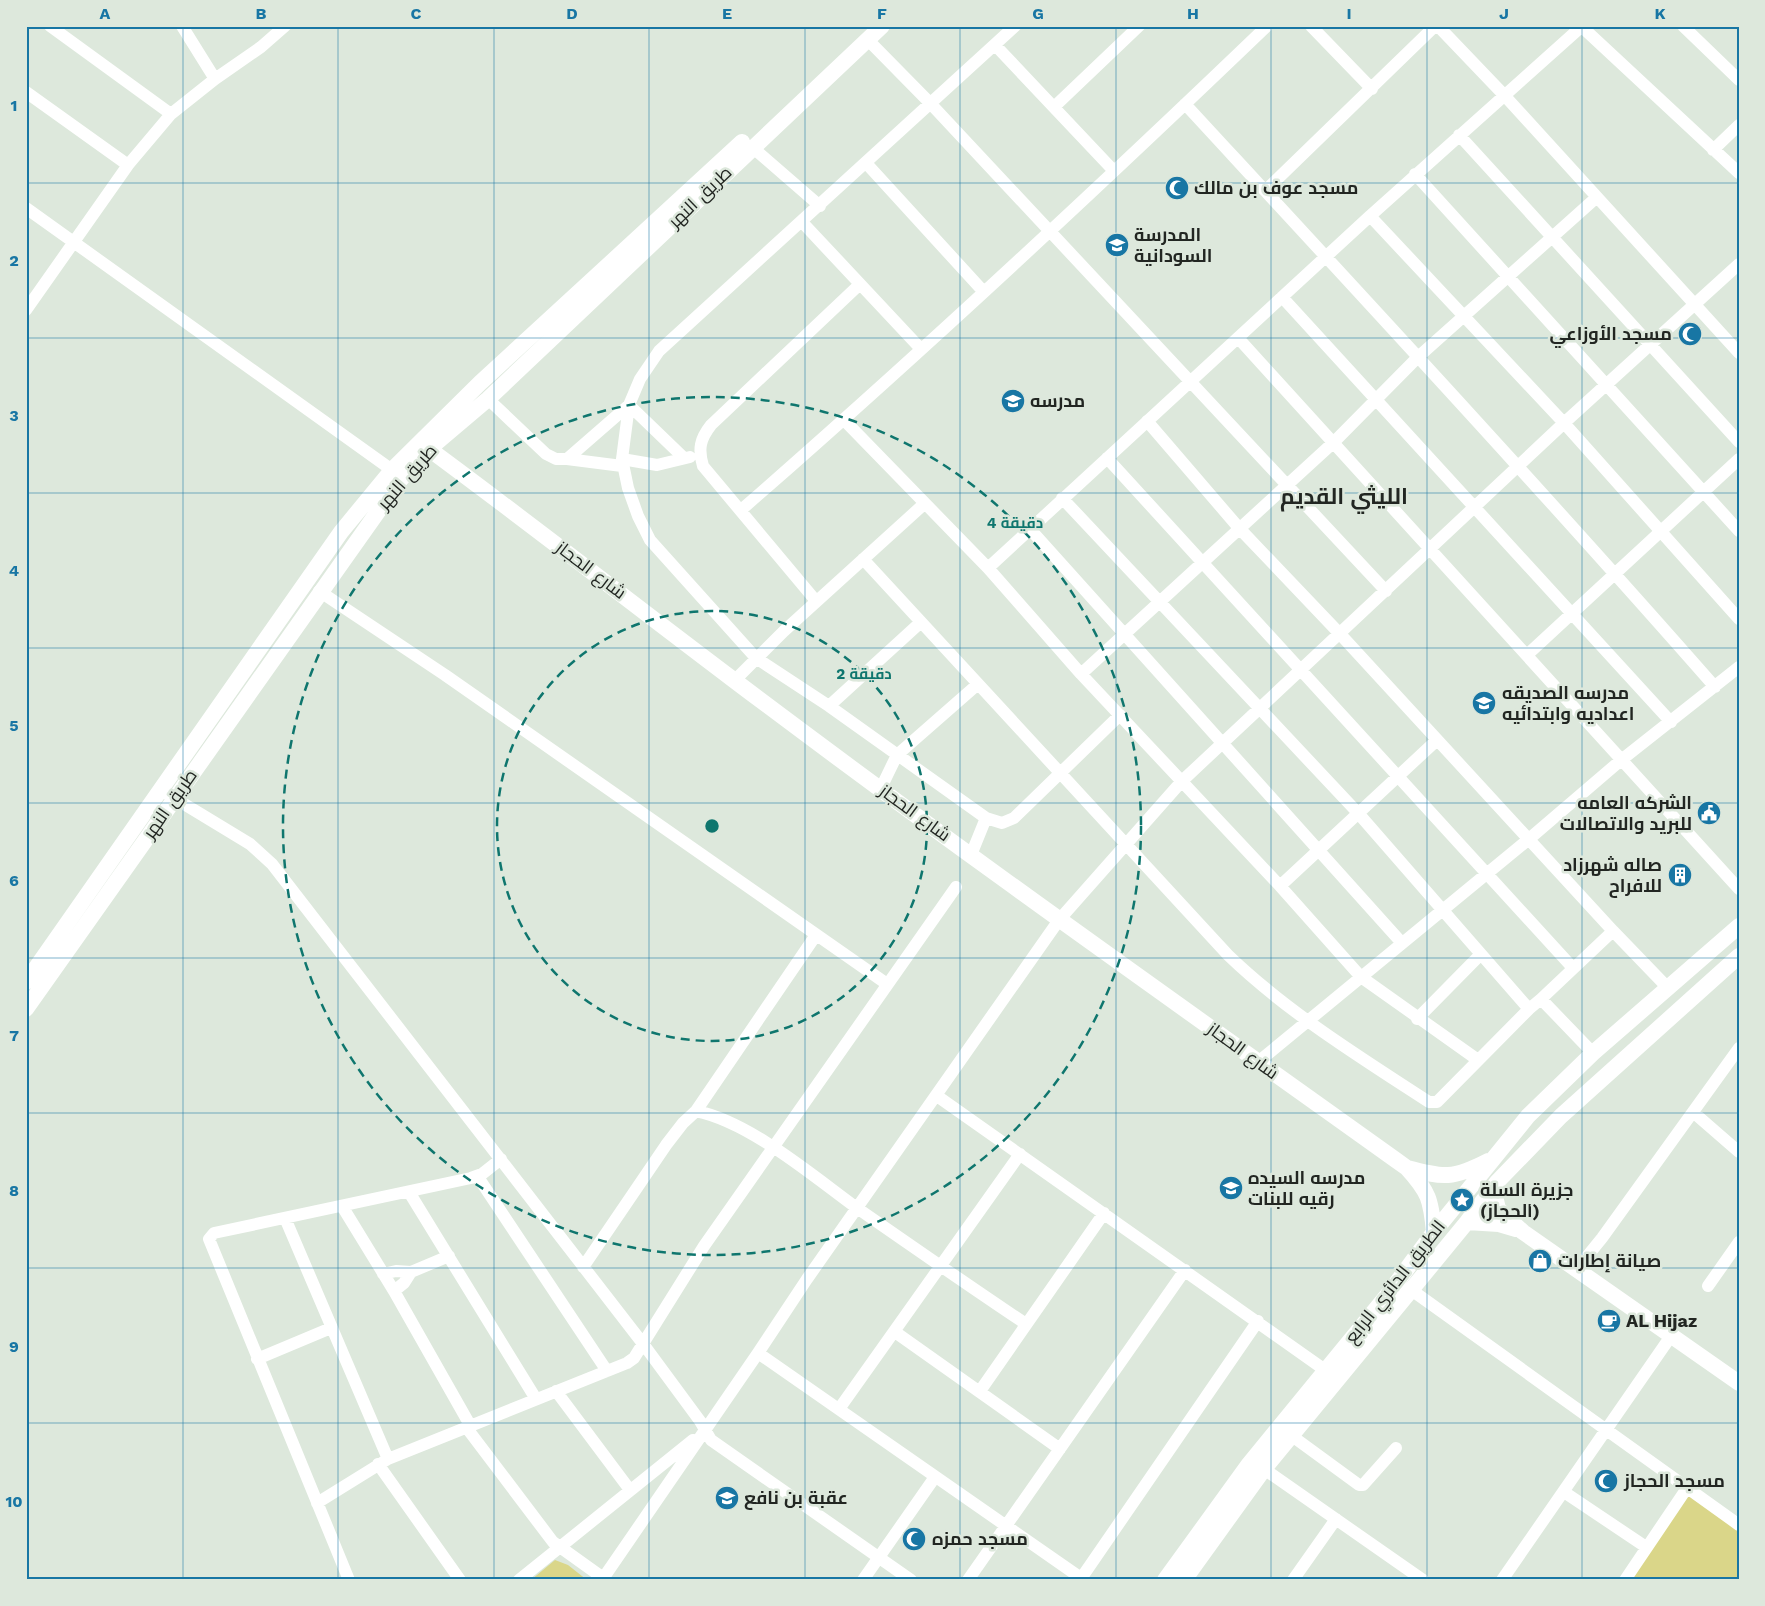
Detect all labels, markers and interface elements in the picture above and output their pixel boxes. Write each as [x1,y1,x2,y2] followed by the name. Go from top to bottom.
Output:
[100,4,111,23] text: A
[256,4,267,23] text: B
[411,4,422,23] text: C
[566,4,578,23] text: D
[722,4,732,23] text: E
[877,4,887,23] text: F
[1032,4,1044,23] text: G
[1187,4,1199,23] text: H
[1346,4,1352,23] text: I
[1499,4,1509,23] text: J
[1654,4,1666,23] text: K
[11,96,17,115] text: 1
[663,161,737,234] street label: طريق النهر
[1164,175,1190,201] mosque icon: مسجد عوف بن مالك
[1194,177,1358,199] place label: مسجد عوف بن مالك
[1134,224,1212,267] place label: المدرسة السودانية
[1104,232,1130,258] school or university icon: المدرسة السودانية
[9,251,19,270] text: 2
[1677,321,1703,347] mosque icon: مسجد الأوزاعي
[1550,323,1672,349] place label: مسجد الأوزاعي
[1000,388,1026,414] school or university icon: مدرسه
[1030,390,1085,411] place label: مدرسه
[9,406,19,425] text: 3
[372,440,442,516] street label: طريق النهر
[1280,484,1408,514] district label: الليثي القديم
[987,514,1043,532] text: 4 دقيقة
[550,536,631,604] street label: شارع الحجاز
[9,561,19,580] text: 4
[836,665,892,683] text: 2 دقيقة
[1502,682,1634,725] place label: مدرسه الصديقه اعداديه وابتدائيه
[1471,690,1497,716] school or university icon: مدرسه الصديقه اعداديه وابتدائيه
[9,716,19,735] text: 5
[138,765,203,844] street label: طريق النهر
[874,779,955,847] street label: شارع الحجاز
[1560,792,1692,835] place label: الشركه العامه للبريد والاتصالات
[1696,800,1722,826] public building icon: الشركه العامه للبريد والاتصالات
[703,817,721,835] centre of rings
[1563,854,1662,898] place label: صاله شهرزاد للافراح
[1667,862,1693,888] building icon: صاله شهرزاد للافراح
[9,871,19,890] text: 6
[1202,1017,1283,1085] street label: شارع الحجاز
[9,1026,19,1045] text: 7
[1248,1167,1365,1209] place label: مدرسه السيده رقيه للبنات
[1218,1175,1244,1201] school or university icon: مدرسه السيده رقيه للبنات
[1480,1179,1573,1222] place label: جزيرة السلة (الحجاز)
[9,1181,19,1200] text: 8
[1449,1187,1475,1213] place icon: جزيرة السلة (الحجاز)
[1340,1216,1452,1350] street label: الطريق الدائري الرابع
[1527,1248,1553,1274] shop icon: صيانة إطارات
[1558,1250,1661,1273] place label: صيانة إطارات
[1596,1308,1622,1334] cafe icon: AL Hijaz
[1626,1310,1697,1331] place label: AL Hijaz
[9,1337,19,1356] text: 9
[1593,1468,1619,1494] mosque icon: مسجد الحجاز
[1623,1470,1725,1492] place label: مسجد الحجاز
[714,1485,740,1511] school or university icon: عقبة بن نافع
[744,1487,848,1510] place label: عقبة بن نافع
[5,1492,23,1511] text: 10
[901,1526,927,1552] mosque icon: مسجد حمزه
[932,1528,1028,1550] place label: مسجد حمزه

